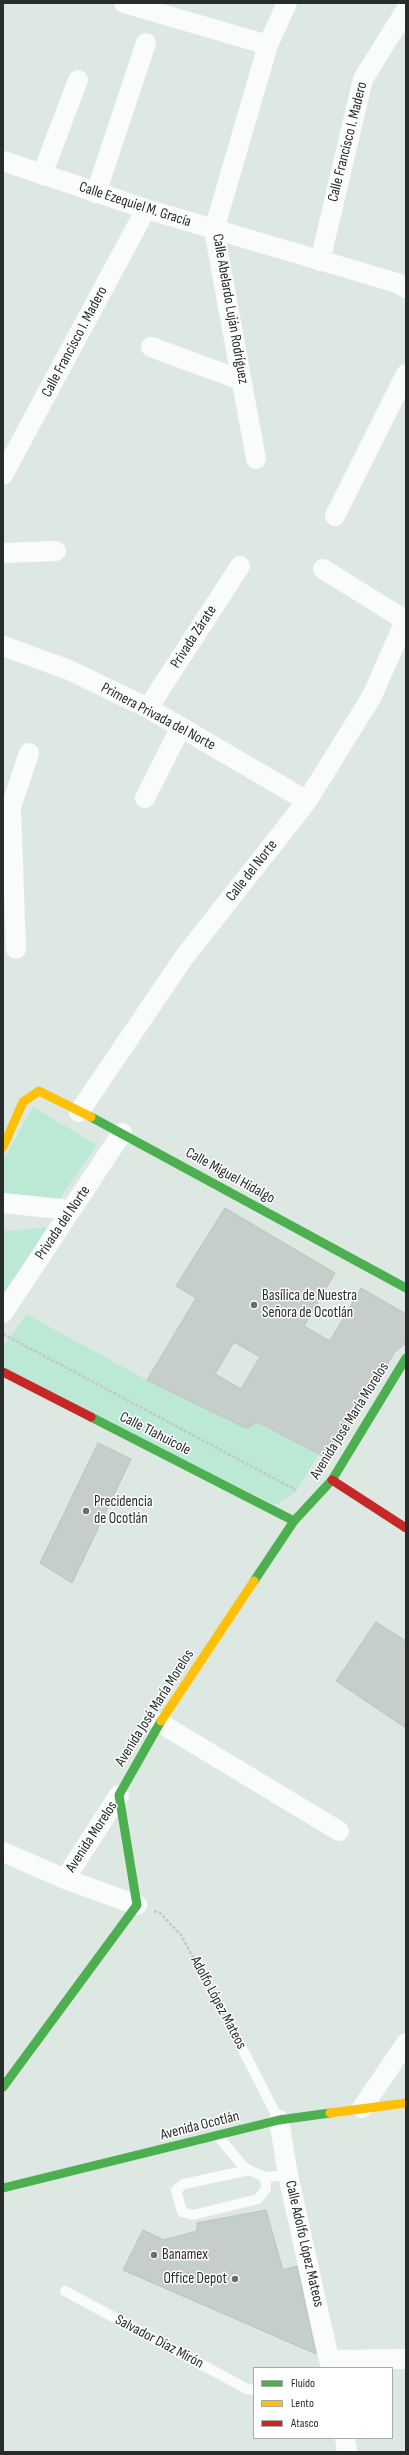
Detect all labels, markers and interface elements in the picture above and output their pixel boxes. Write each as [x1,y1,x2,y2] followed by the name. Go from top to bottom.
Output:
[324,80,372,204] street label: Calle Francisco I. Madero
[77,178,193,232] street label: Calle Ezequiel M. Gracía
[208,232,252,386] street label: Calle Abelardo Luján Rodríguez
[38,283,112,401] street label: Calle Francisco I. Madero
[167,602,221,672] street label: Privada Zárate
[98,679,218,755] street label: Primera Privada del Norte
[222,837,282,905] street label: Calle del Norte
[182,1144,278,1208] street label: Calle Miguel Hidalgo
[32,1183,94,1263] street label: Privada del Norte
[262,1287,357,1322] place label: Basílica de Nuestra Señora de Ocotlán
[249,1300,259,1310] marker: Basílica de Nuestra Señora de Ocotlán
[307,1359,393,1483] street label: Avenida José María Morelos
[116,1408,194,1460] street label: Calle Tlahuicole
[94,1493,152,1528] place label: Precidencia de Ocotlán
[81,1506,91,1516] marker: Precidencia de Ocotlán
[112,1646,198,1770] street label: Avenida José María Morelos
[62,1798,122,1876] street label: Avenida Morelos
[186,1954,250,2052] street label: Adolfo López Mateos
[159,2108,241,2144] street label: Avenida Ocotlán
[281,2179,327,2309] street label: Calle Adolfo López Mateos
[162,2246,208,2264] place label: Banamex
[149,2250,159,2260] marker: Banamex
[163,2270,227,2288] place label: Office Depot
[230,2274,240,2284] marker: Office Depot
[112,2311,206,2373] street label: Salvador Díaz Mirón
[253,2367,393,2439] legend
[291,2376,315,2391] text: Fluido
[291,2396,314,2411] text: Lento
[291,2416,318,2431] text: Atasco

